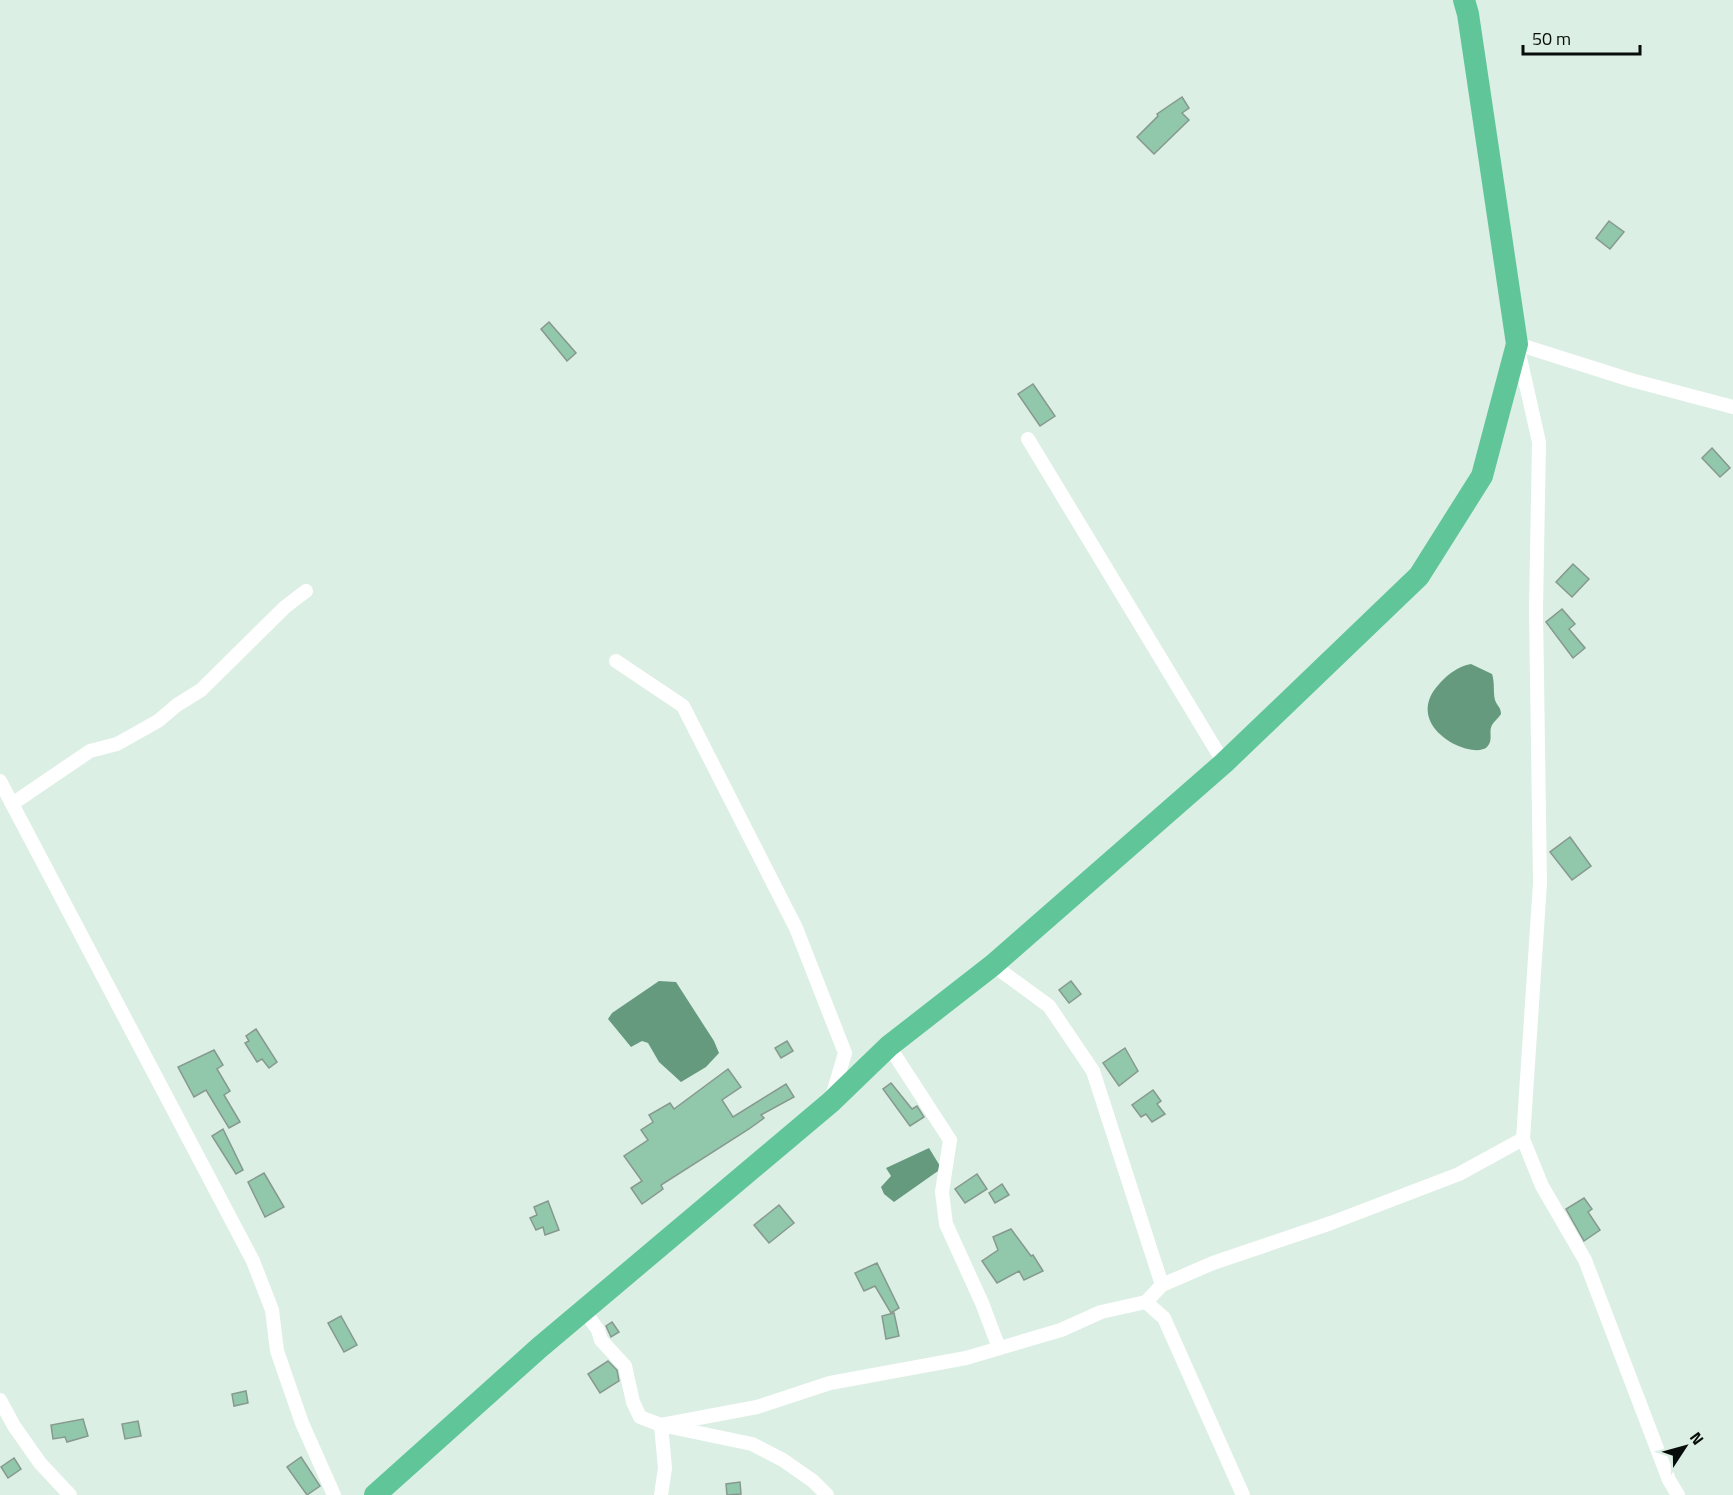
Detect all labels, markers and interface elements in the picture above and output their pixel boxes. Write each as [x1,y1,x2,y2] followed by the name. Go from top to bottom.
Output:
[1523,18,1640,56] scale bar
[1532,25,1571,52] text: 50 m
[1655,1417,1715,1477] north arrow
[1684,1427,1710,1450] text: N

